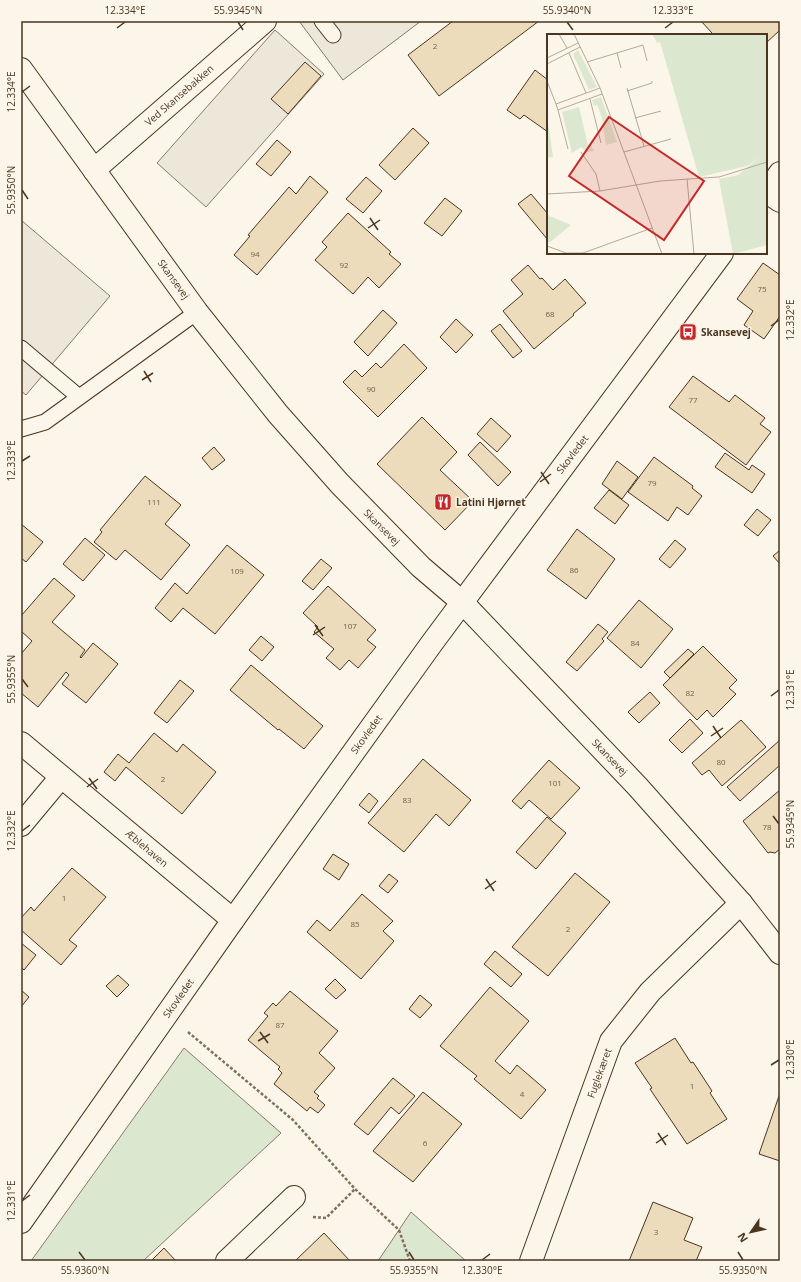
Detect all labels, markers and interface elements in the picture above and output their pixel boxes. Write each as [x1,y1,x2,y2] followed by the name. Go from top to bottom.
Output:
[104,3,146,17] text: 12.334°E
[214,3,262,17] text: 55.9345°N
[543,3,591,17] text: 55.9340°N
[652,3,694,17] text: 12.333°E
[547,34,767,254] inset map
[433,40,438,51] house number: 2
[142,61,216,129] street label: Ved Skansebakken
[4,71,18,113] text: 12.334°E
[4,166,18,214] text: 55.9350°N
[250,248,260,259] house number: 94
[155,256,193,302] street label: Skansevej
[339,259,349,270] house number: 92
[757,283,767,294] house number: 75
[783,299,797,341] text: 12.332°E
[545,308,555,319] house number: 68
[678,322,698,342] bus stop icon: Skansevej
[701,325,751,339] place label: Skansevej
[366,383,376,394] house number: 90
[688,394,698,405] house number: 77
[553,431,591,476] street label: Skovledet
[4,440,18,482] text: 12.333°E
[647,477,657,488] house number: 79
[433,492,453,512] restaurant icon: Latini Hjørnet
[456,495,526,509] place label: Latini Hjørnet
[147,496,161,507] house number: 111
[361,506,403,548] street label: Skansevej
[569,564,579,575] house number: 86
[230,565,244,576] house number: 109
[343,620,357,631] house number: 107
[630,637,640,648] house number: 84
[4,655,18,703] text: 55.9355°N
[783,669,797,711] text: 12.331°E
[685,687,695,698] house number: 82
[347,711,385,756] street label: Skovledet
[589,736,631,778] street label: Skansevej
[716,756,726,767] house number: 80
[161,773,166,784] house number: 2
[548,777,562,788] house number: 101
[402,794,412,805] house number: 83
[783,800,797,848] text: 55.9345°N
[4,810,18,852] text: 12.332°E
[762,821,772,832] house number: 78
[122,825,171,870] street label: Æblehaven
[62,892,66,903] house number: 1
[350,918,360,929] house number: 85
[566,923,571,934] house number: 2
[159,975,197,1021] street label: Skovledet
[275,1019,285,1030] house number: 87
[783,1039,797,1081] text: 12.330°E
[584,1046,615,1100] street label: Fuglekæret
[690,1080,694,1091] house number: 1
[520,1088,525,1099] house number: 4
[423,1137,428,1148] house number: 6
[4,1180,18,1222] text: 12.331°E
[731,1212,771,1252] north arrow
[654,1226,659,1237] house number: 3
[734,1230,751,1246] text: N
[61,1263,109,1277] text: 55.9360°N
[390,1263,438,1277] text: 55.9355°N
[461,1263,503,1277] text: 12.330°E
[719,1263,767,1277] text: 55.9350°N

